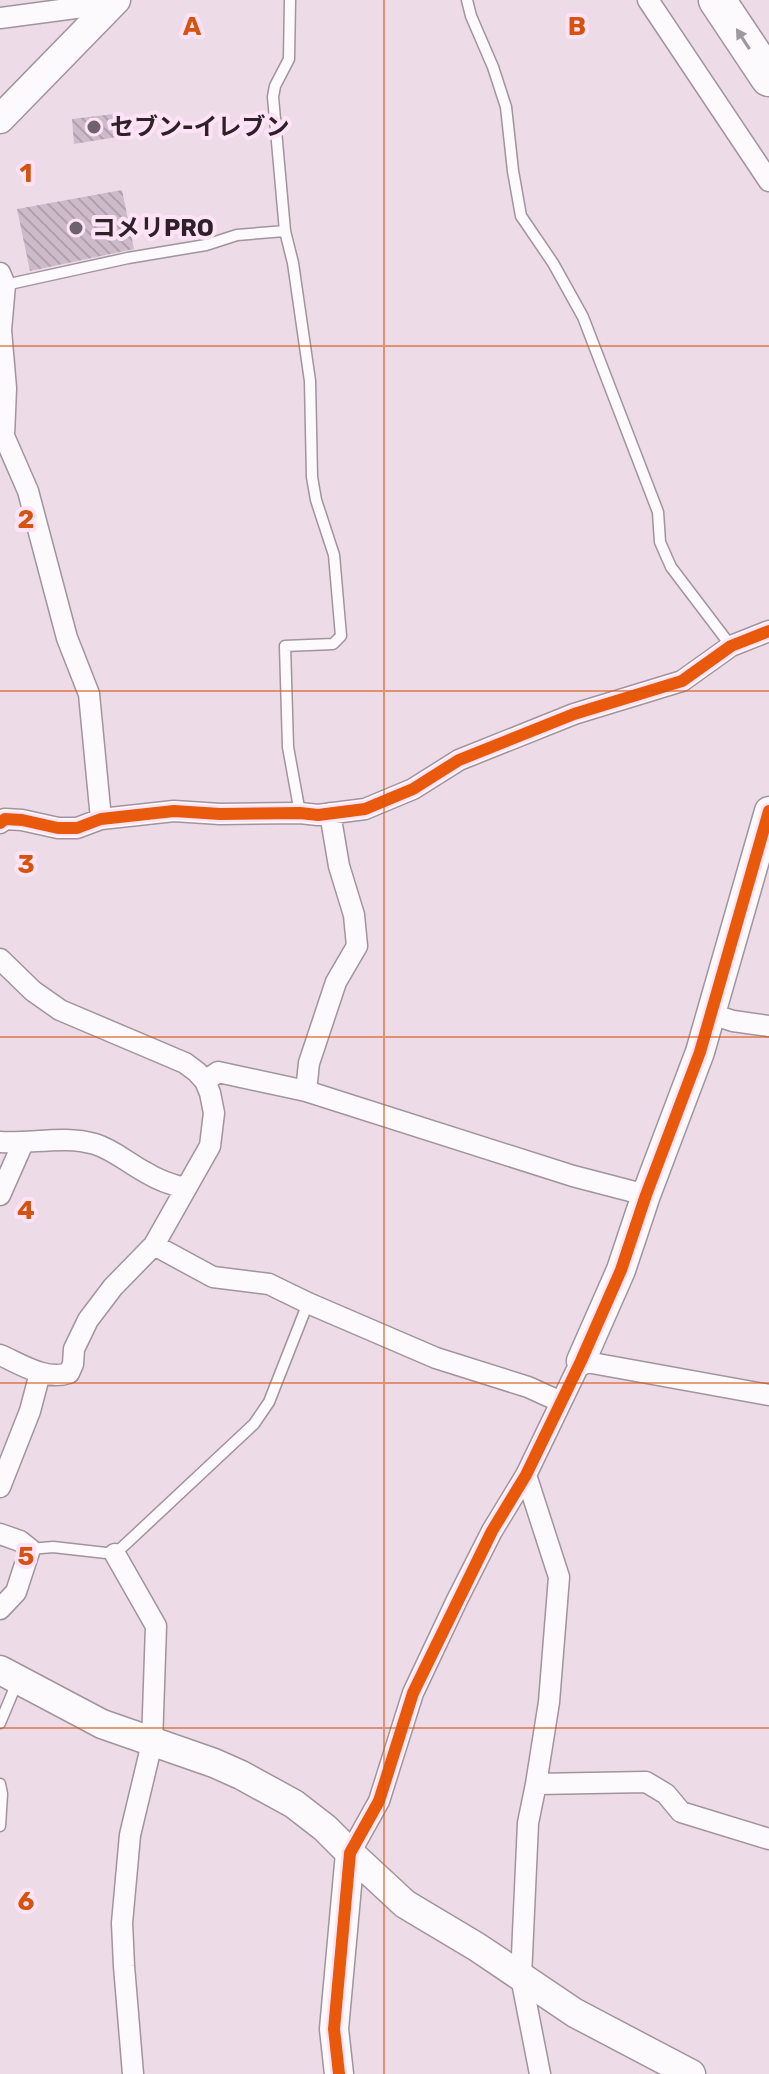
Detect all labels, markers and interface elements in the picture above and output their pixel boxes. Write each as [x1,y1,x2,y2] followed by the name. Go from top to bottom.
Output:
[183,11,202,42] text: A
[568,11,586,42] text: B
[736,28,751,50] one-way arrow
[110,113,289,141] place label: セブン-イレブン
[85,118,103,136] marker: セブン-イレブン
[20,158,32,189] text: 1
[92,214,214,242] place label: コメリPRO
[67,219,85,237] marker: コメリPRO
[18,504,34,535] text: 2
[17,849,35,880] text: 3
[17,1195,35,1226] text: 4
[18,1541,34,1572] text: 5
[18,1886,35,1917] text: 6

